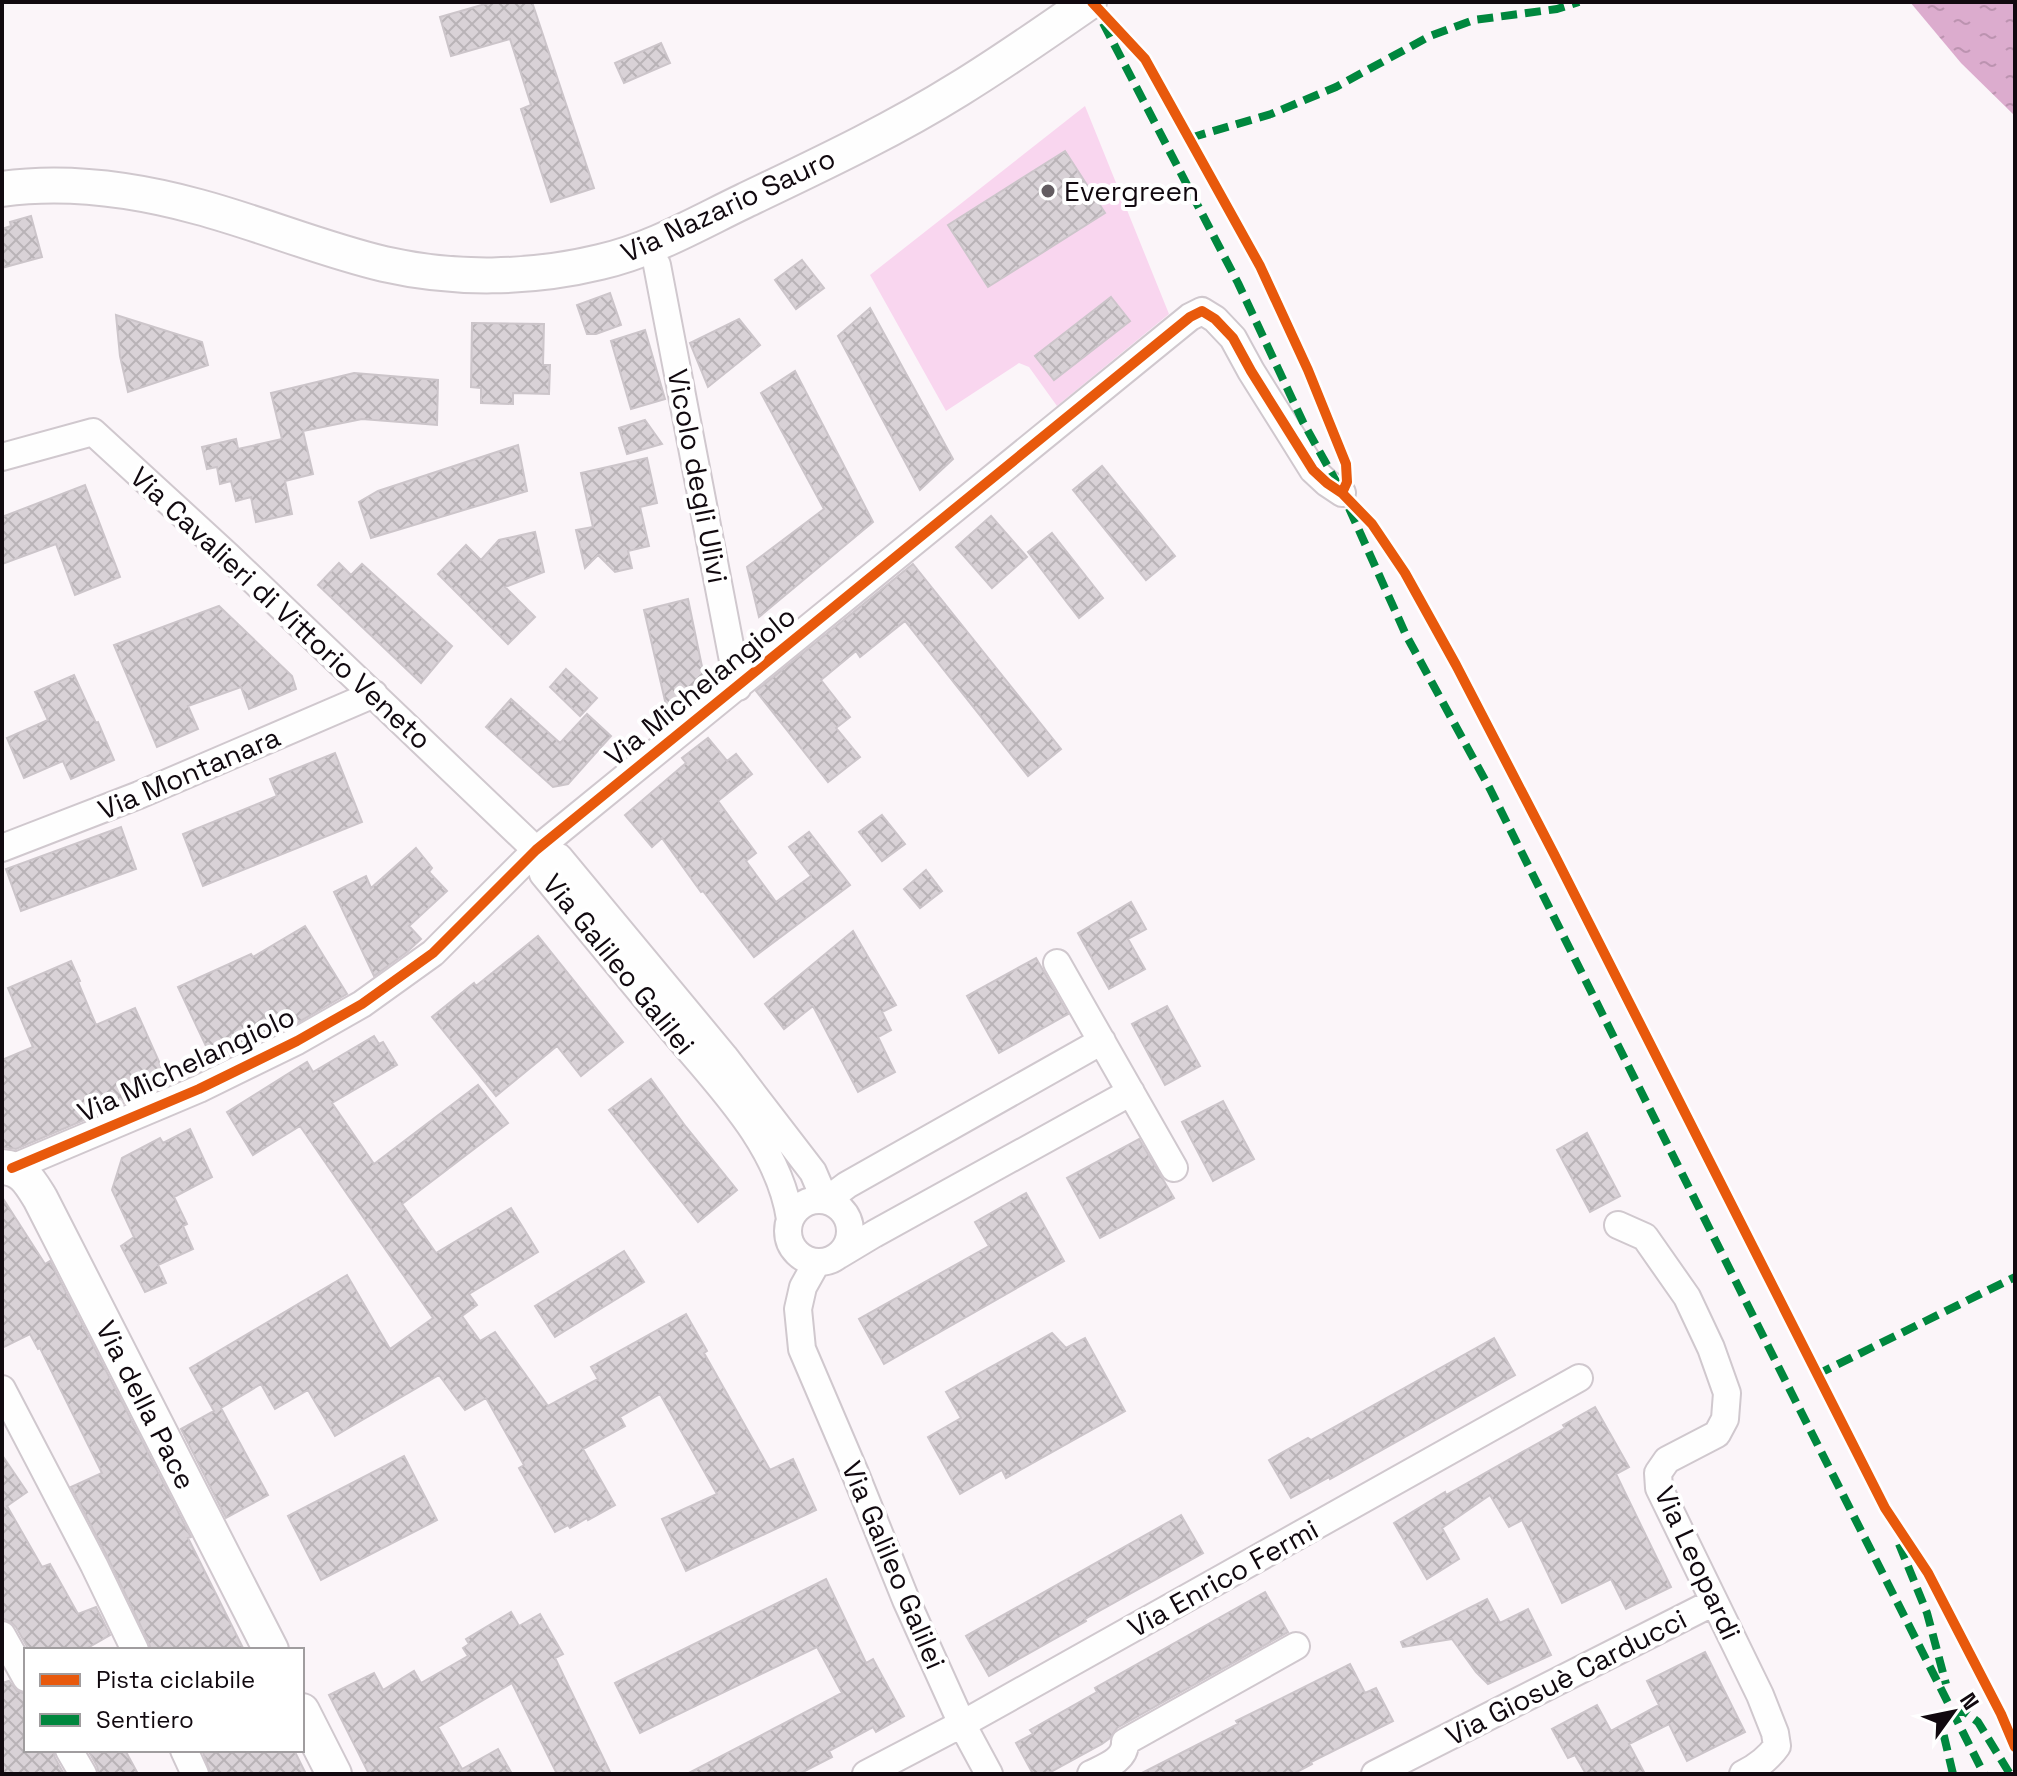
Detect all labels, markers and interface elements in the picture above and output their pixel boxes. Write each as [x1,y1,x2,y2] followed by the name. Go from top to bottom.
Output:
[615,140,841,270] street label: Via Nazario Sauro
[1064,173,1199,209] place label: Evergreen
[1039,182,1057,200] marker: Evergreen
[660,366,736,586] street label: Vicolo degli Ulivi
[123,459,439,757] street label: Via Cavalieri di Vittorio Veneto
[597,598,803,774] street label: Via Michelangiolo
[93,719,285,827] street label: Via Montanara
[535,866,703,1062] street label: Via Galileo Galilei
[72,998,300,1130] street label: Via Michelangiolo
[88,1315,204,1495] street label: Via della Pace
[834,1456,954,1674] street label: Via Galileo Galilei
[1647,1480,1749,1646] street label: Via Leopardi
[1122,1511,1324,1645] street label: Via Enrico Fermi
[1440,1601,1692,1753] street label: Via Giosuè Carducci
[24,1648,304,1752] legend
[96,1664,255,1695] text: Pista ciclabile
[1913,1672,1993,1752] north arrow
[1954,1687,1986,1715] text: N
[96,1704,194,1735] text: Sentiero

